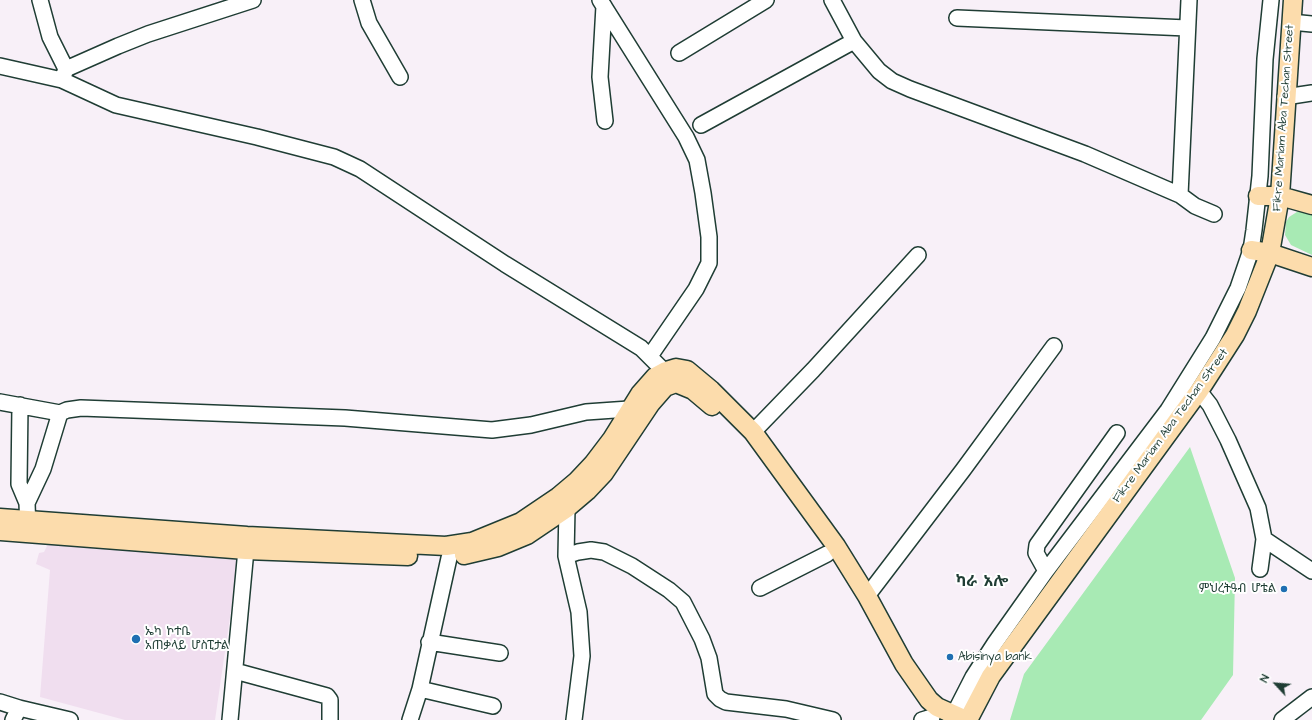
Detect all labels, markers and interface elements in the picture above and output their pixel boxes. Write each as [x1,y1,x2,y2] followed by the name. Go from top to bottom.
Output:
[1270,24,1298,212] street label: Fikre Mariam Aba Techan Street
[1110,346,1232,506] street label: Fikre Mariam Aba Techan Street
[956,573,1008,593] district label: ካራ አሎ
[1199,582,1276,596] place label: ምህረትዓብ ሆቴል
[1279,584,1289,594] marker: ምህረትዓብ ሆቴል
[145,625,229,653] place label: ኤካ ኮተቤ አጠቃላይ ሆስፒታል
[130,633,142,645] marker: ኤካ ኮተቤ አጠቃላይ ሆስፒታል
[958,650,1032,664] place label: Abisinya bank
[945,652,955,662] marker: Abisinya bank
[1256,664,1296,704] north arrow
[1257,672,1273,685] text: N

